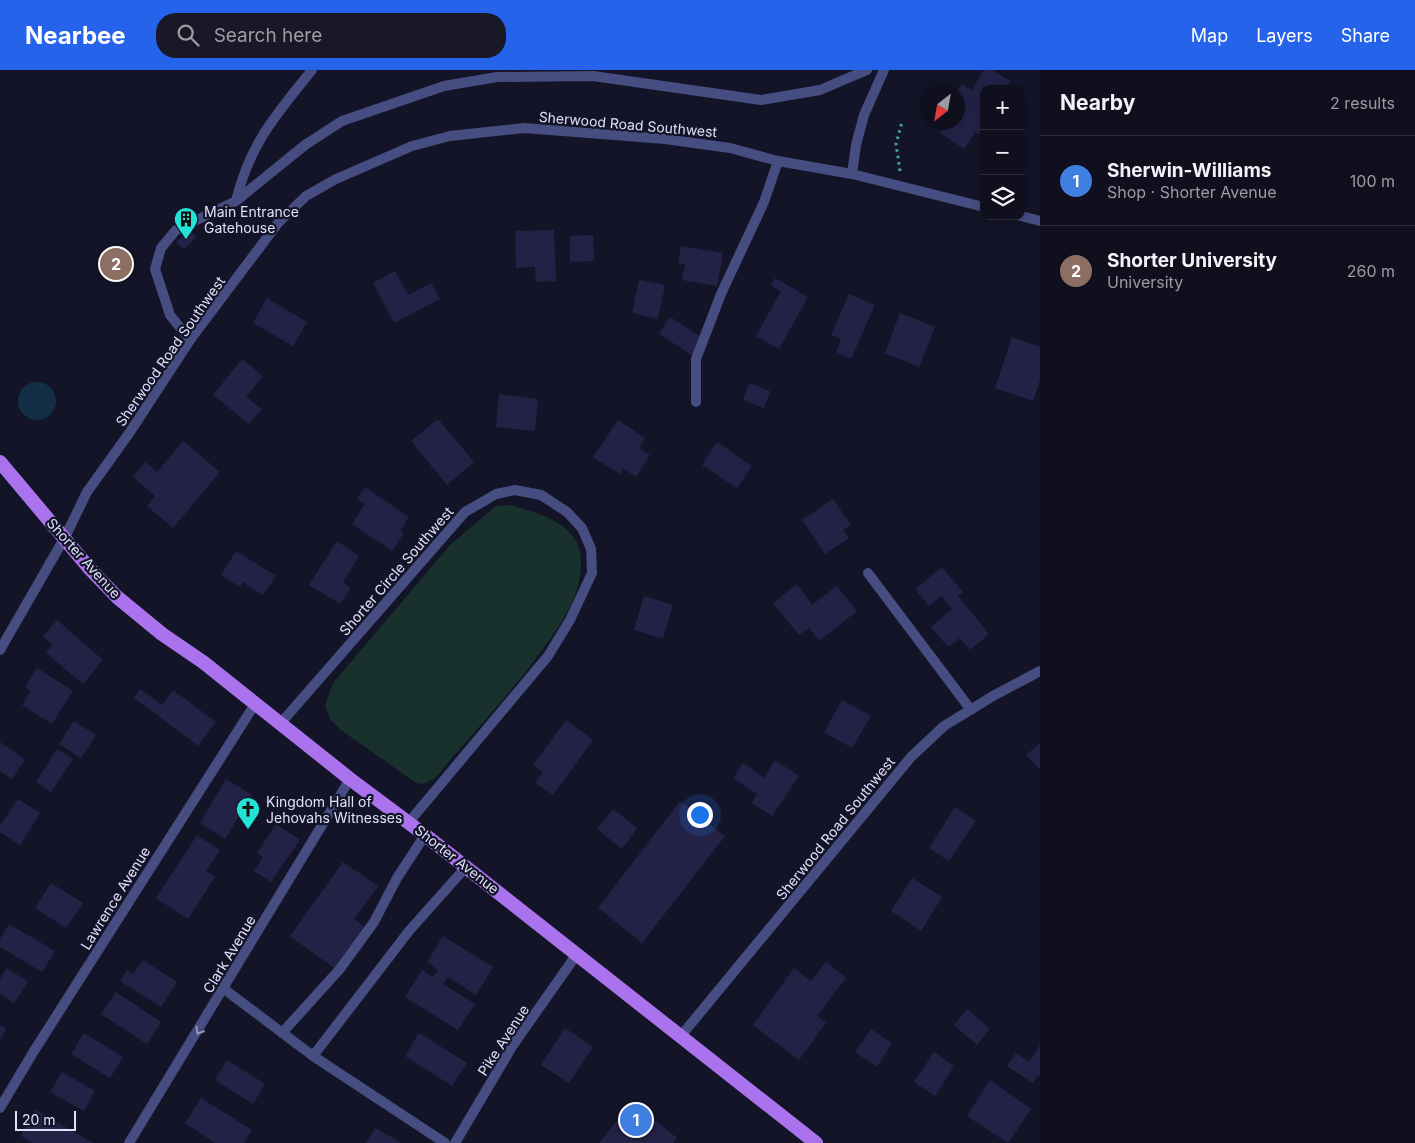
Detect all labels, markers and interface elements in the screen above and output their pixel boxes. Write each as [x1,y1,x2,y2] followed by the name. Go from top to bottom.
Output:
[156,13,506,58] search box
[25,21,126,50] text: Nearbee
[174,21,202,49] icon: search
[214,24,322,47] text: Search here
[1191,25,1228,46] text: Map
[1256,25,1313,46] text: Layers
[1341,25,1390,46] text: Share
[920,85,965,130] north arrow
[980,85,1025,220] map controls
[980,85,1025,130] button: +
[1060,90,1135,115] text: Nearby
[1330,93,1395,113] text: 2 results
[538,108,718,140] street label: Sherwood Road Southwest
[980,130,1025,175] button: −
[1107,159,1271,182] text: Sherwin-Williams
[1073,171,1079,191] text: 1
[1350,171,1395,191] text: 100 m
[980,175,1025,220] button: layers
[1107,182,1276,202] text: Shop · Shorter Avenue
[204,203,299,236] place label: Main Entrance Gatehouse
[173,206,199,240] building icon: Main Entrance Gatehouse
[100,245,132,283] pin: 2
[1107,249,1277,272] text: Shorter University
[1071,261,1081,281] text: 2
[1347,261,1395,281] text: 260 m
[1107,272,1183,292] text: University
[112,273,228,429] street label: Sherwood Road Southwest
[335,503,457,639] street label: Shorter Circle Southwest
[44,514,124,602] street label: Shorter Avenue
[772,753,898,903] street label: Sherwood Road Southwest
[266,793,402,826] place label: Kingdom Hall of Jehovahs Witnesses
[235,796,261,830] church icon: Kingdom Hall of Jehovahs Witnesses
[687,802,713,828] your location
[412,821,502,897] street label: Shorter Avenue
[77,843,153,953] street label: Lawrence Avenue
[199,912,259,996] street label: Clark Avenue
[474,1001,532,1079] street label: Pike Avenue
[195,1025,205,1034] one-way arrow
[620,1101,652,1139] pin: 1
[15,1108,76,1131] scale bar
[22,1111,56,1128] text: 20 m

